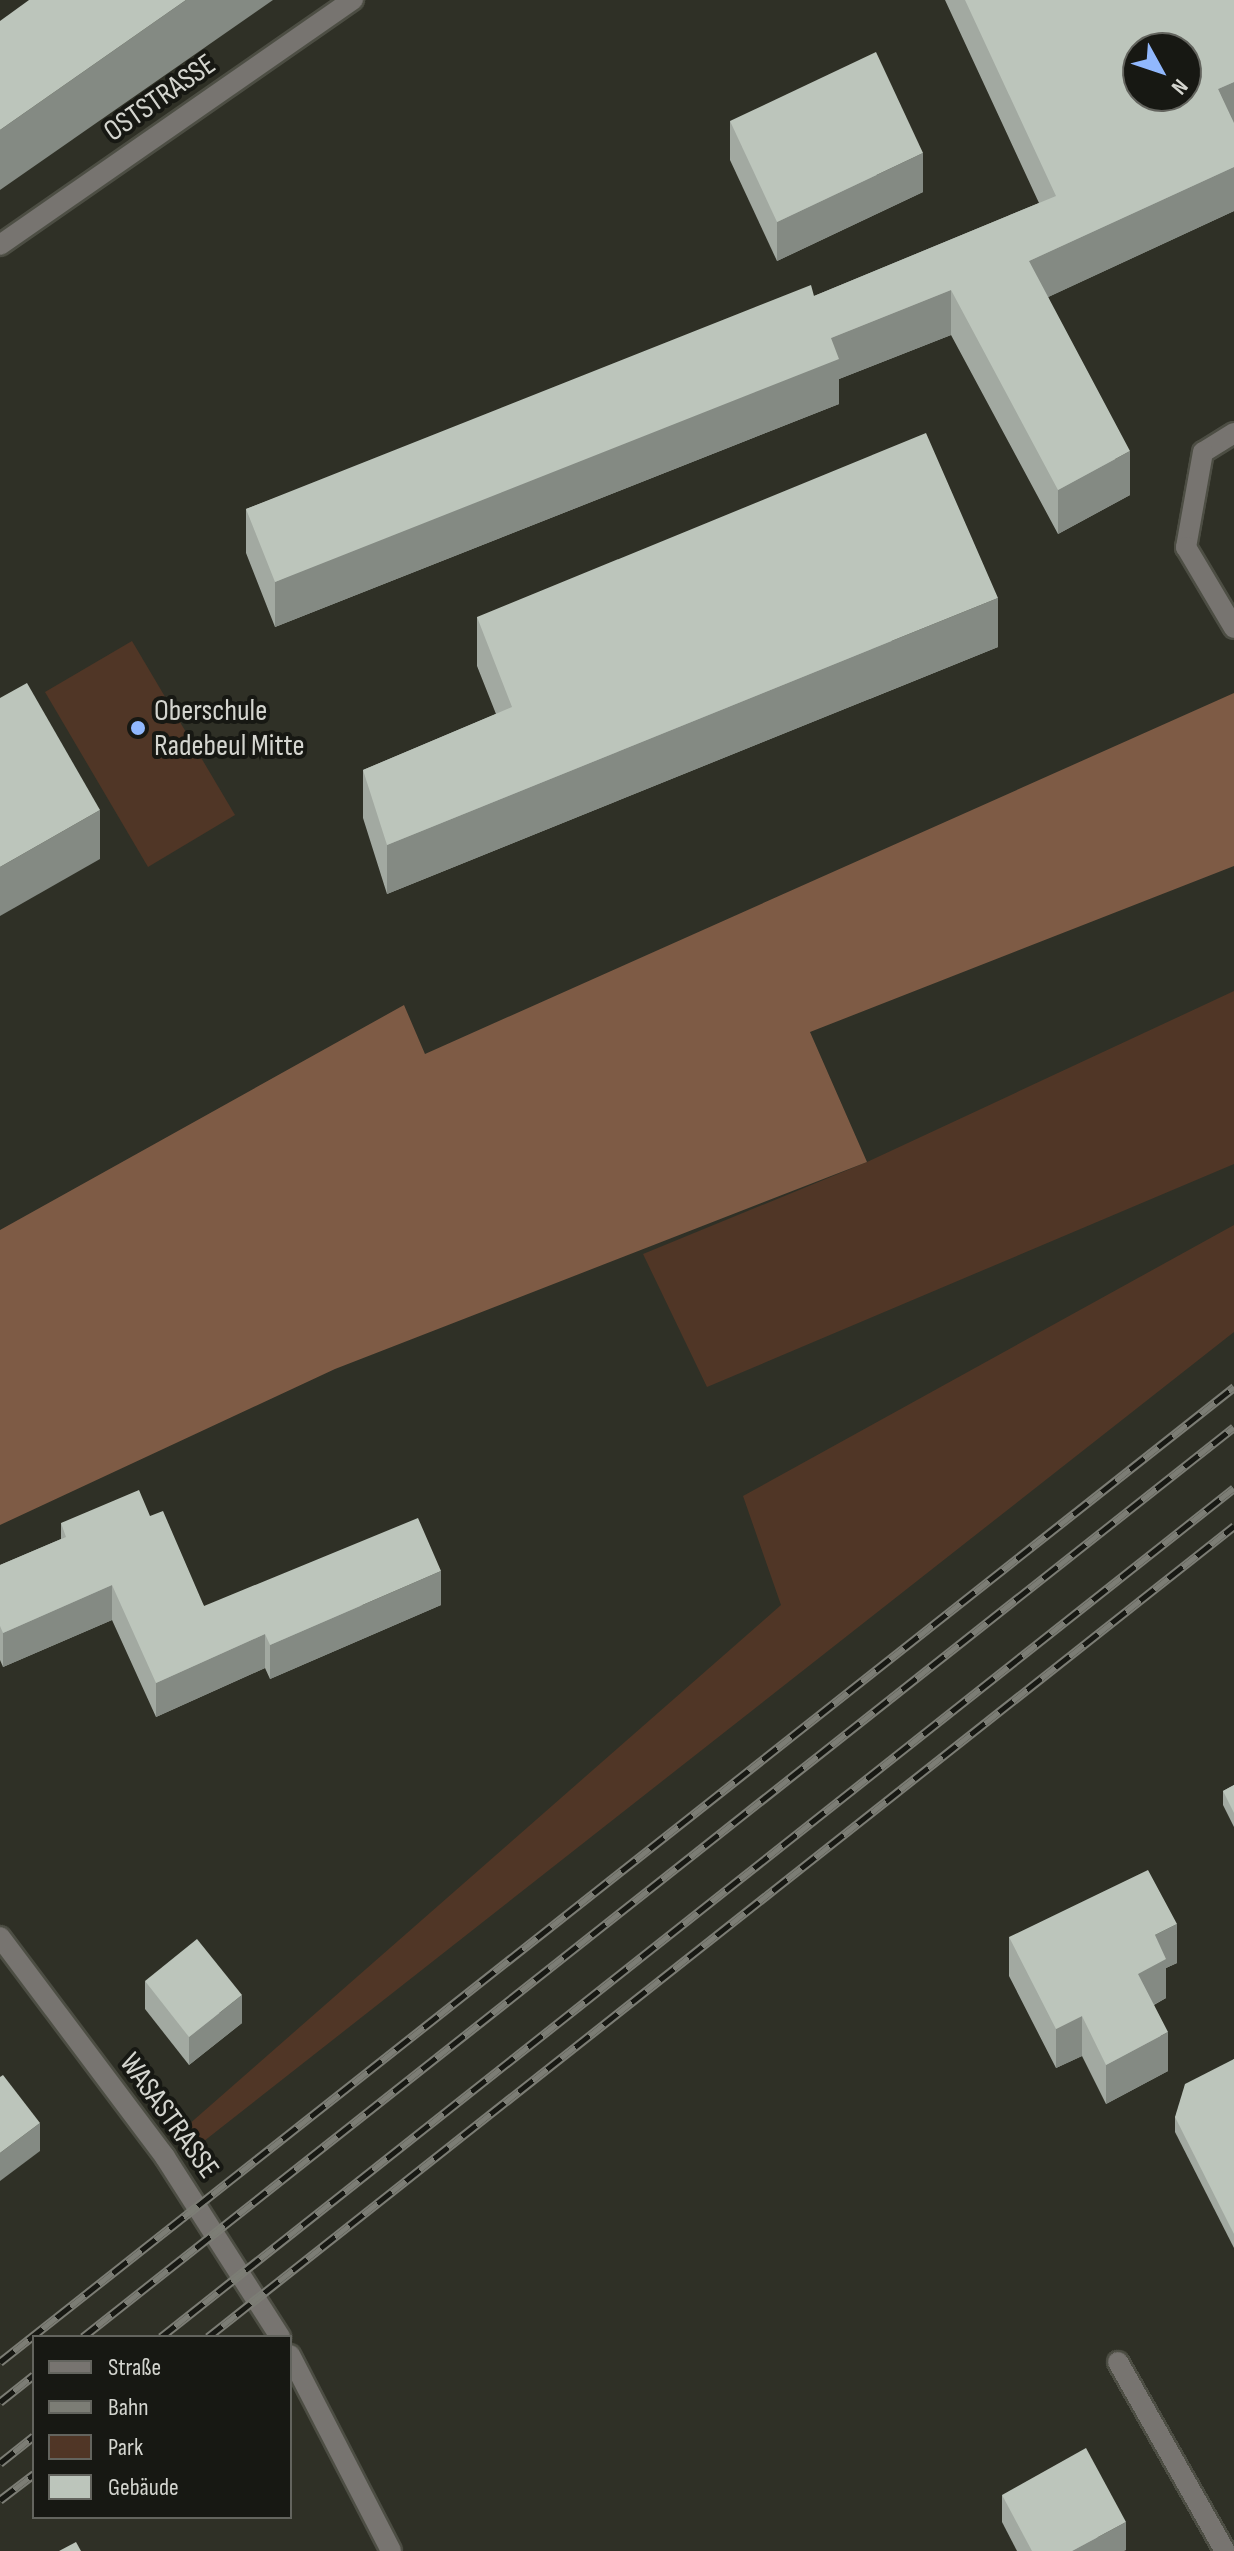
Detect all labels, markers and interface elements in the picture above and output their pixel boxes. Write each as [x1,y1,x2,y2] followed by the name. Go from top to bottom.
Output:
[1122,32,1202,112] north arrow
[97,47,223,149] street label: OSTSTRASSE
[1165,73,1193,100] text: N
[154,693,304,764] place label: Oberschule Radebeul Mitte
[129,719,147,737] marker: Oberschule Radebeul Mitte
[111,2046,227,2186] street label: WASASTRASSE
[32,2335,292,2519] legend
[108,2353,161,2382] text: Straße
[108,2393,149,2422] text: Bahn
[108,2433,143,2462] text: Park
[108,2473,179,2502] text: Gebäude

